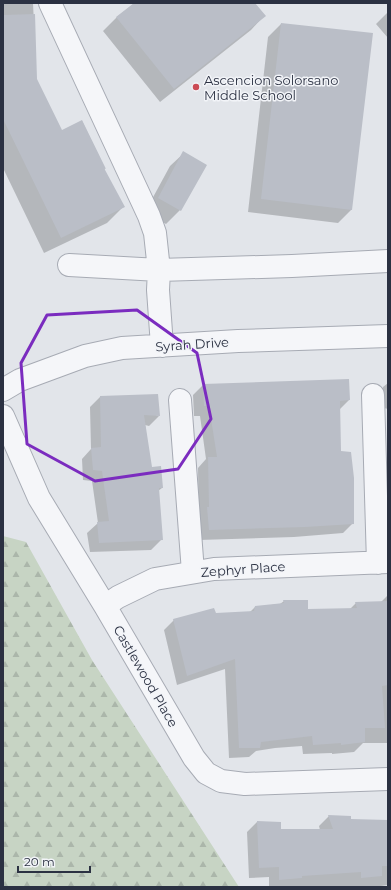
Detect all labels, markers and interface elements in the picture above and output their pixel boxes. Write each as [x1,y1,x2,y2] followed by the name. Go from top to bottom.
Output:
[204,72,338,103] place label: Ascencion Solorsano Middle School
[191,82,201,92] marker: Ascencion Solorsano Middle School
[155,333,229,355] street label: Syrah Drive
[200,558,286,580] street label: Zephyr Place
[110,622,182,730] street label: Castlewood Place
[18,848,90,874] scale bar
[24,854,55,869] text: 20 m

